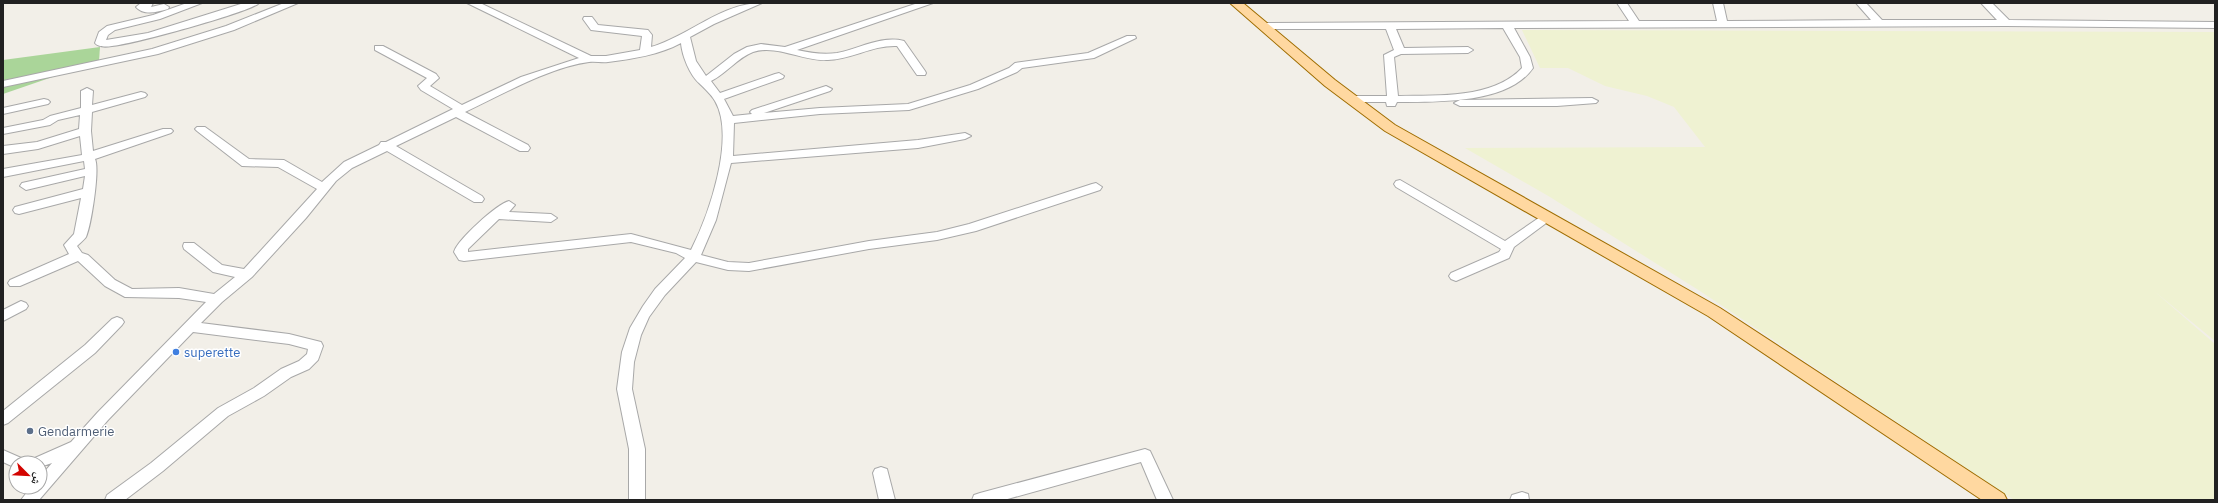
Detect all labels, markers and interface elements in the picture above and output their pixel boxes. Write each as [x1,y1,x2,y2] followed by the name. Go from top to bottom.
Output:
[184,344,240,361] place label: superette
[171,347,181,357] marker: superette
[38,423,114,440] place label: Gendarmerie
[25,426,35,436] marker: Gendarmerie
[8,455,48,495] north arrow
[27,470,46,488] text: ش

